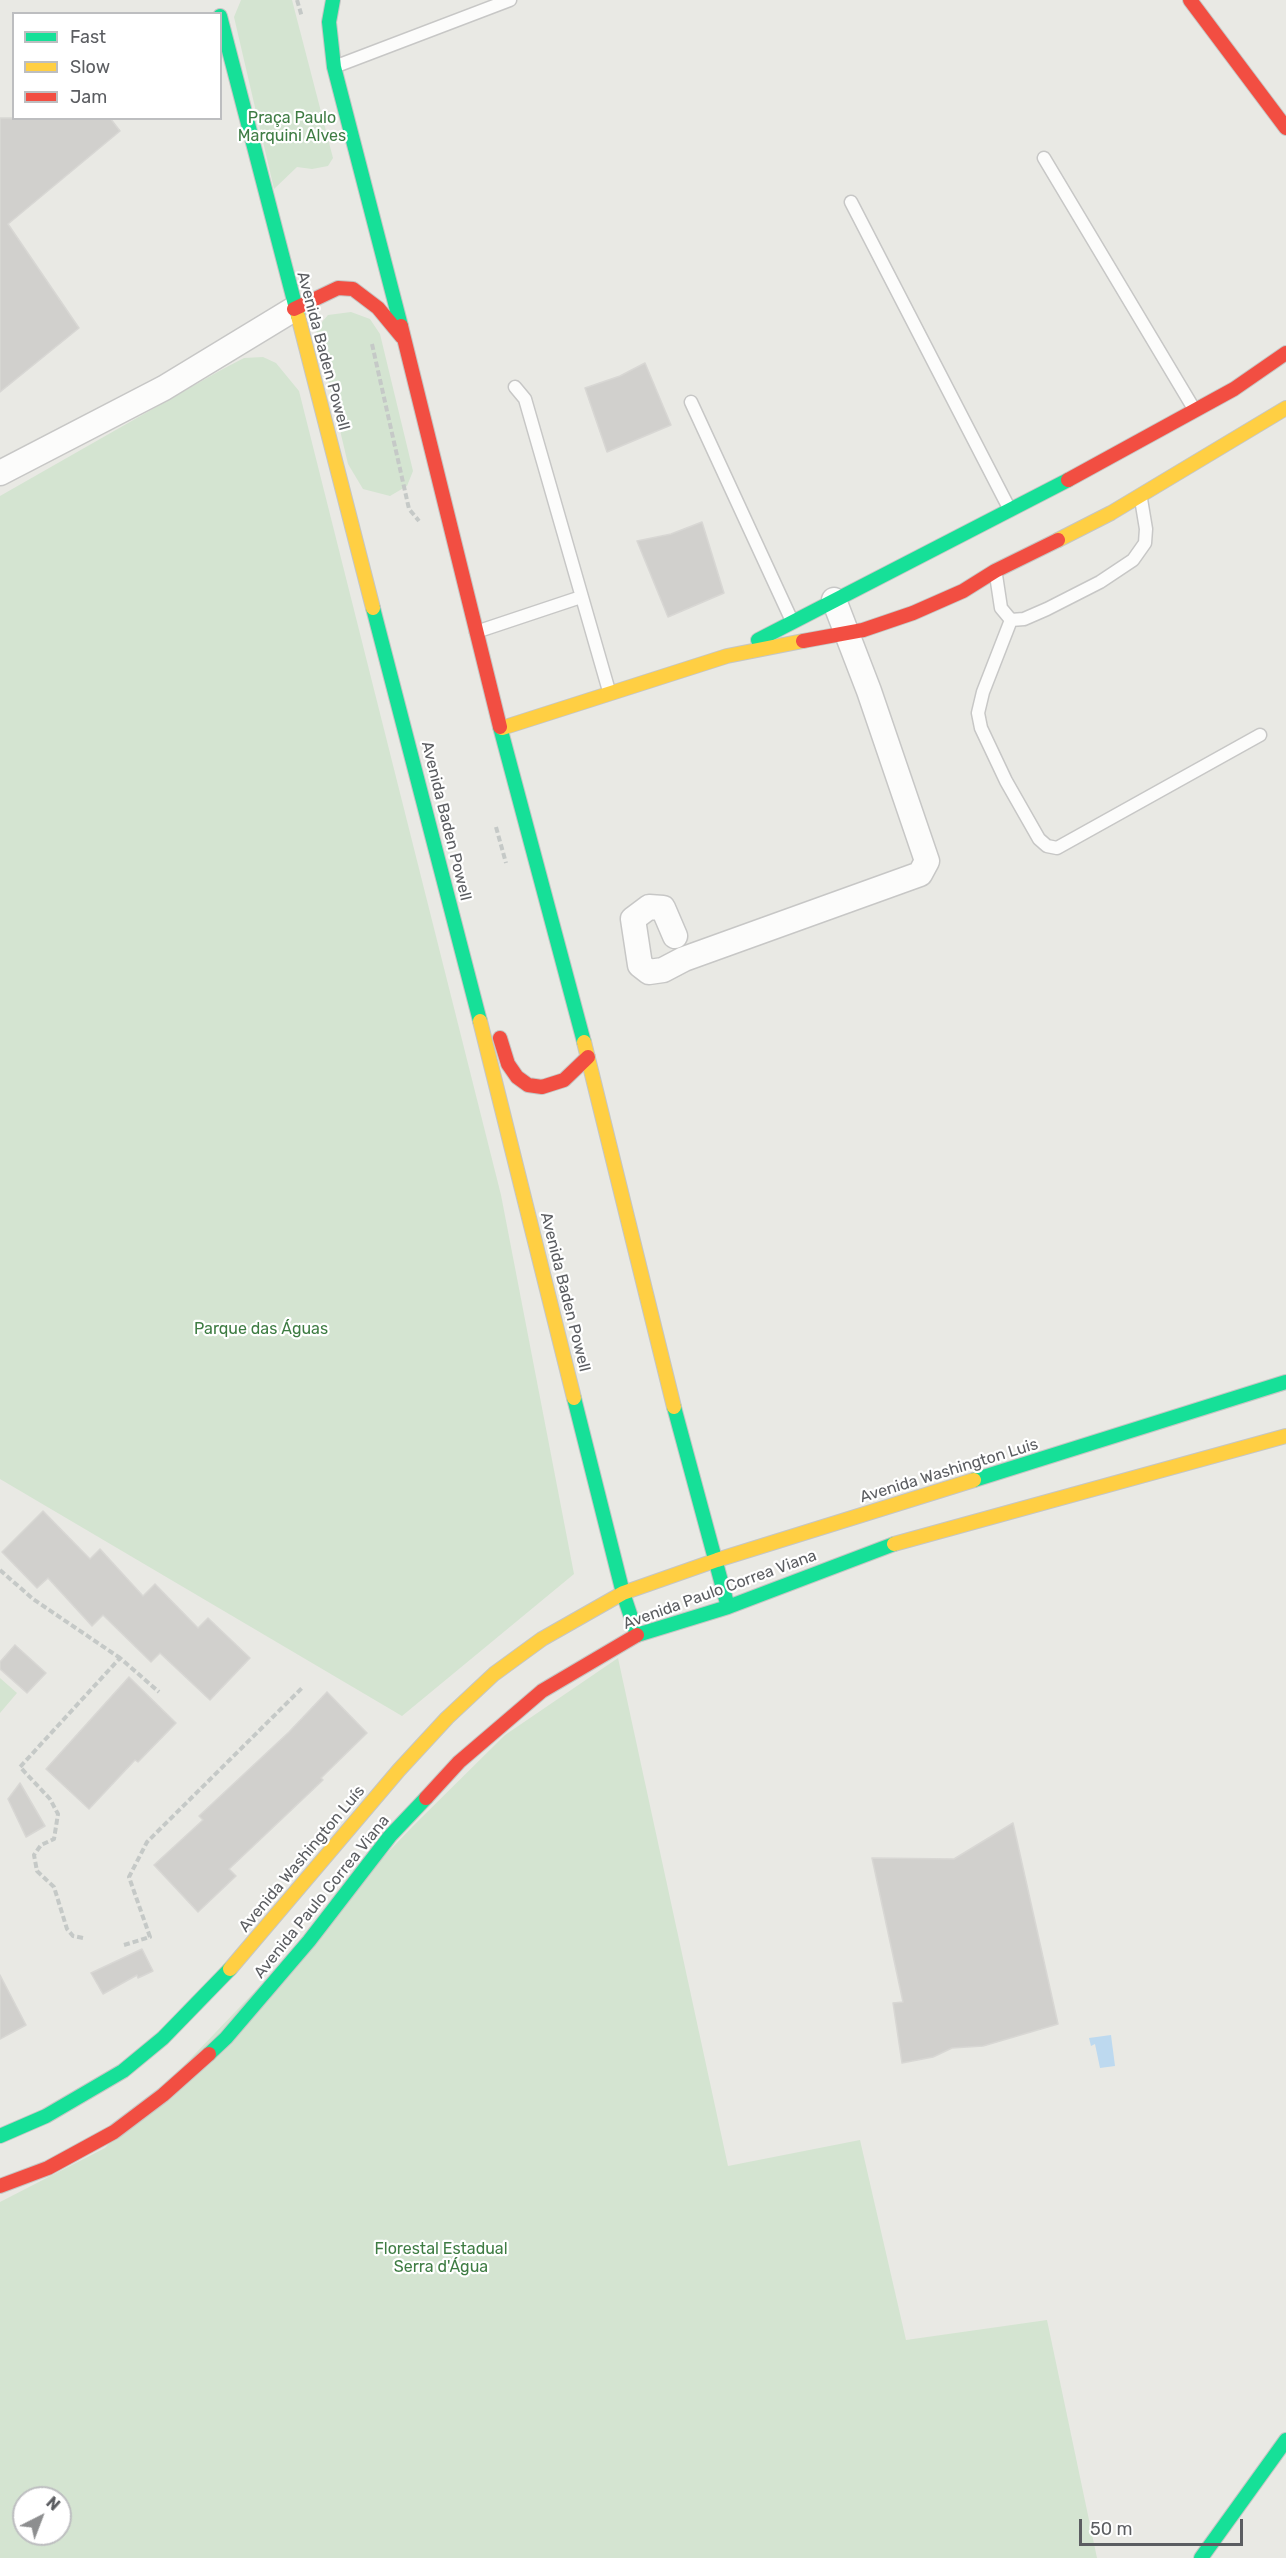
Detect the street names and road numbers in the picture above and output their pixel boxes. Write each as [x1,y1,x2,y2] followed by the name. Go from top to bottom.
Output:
[293,269,353,433] street label: Avenida Baden Powell
[417,739,475,903] street label: Avenida Baden Powell
[536,1210,594,1374] street label: Avenida Baden Powell
[858,1435,1040,1507] street label: Avenida Washington Luis
[621,1546,819,1634] street label: Avenida Paulo Correa Viana
[235,1782,369,1936] street label: Avenida Washington Luís
[250,1812,394,1982] street label: Avenida Paulo Correa Viana

